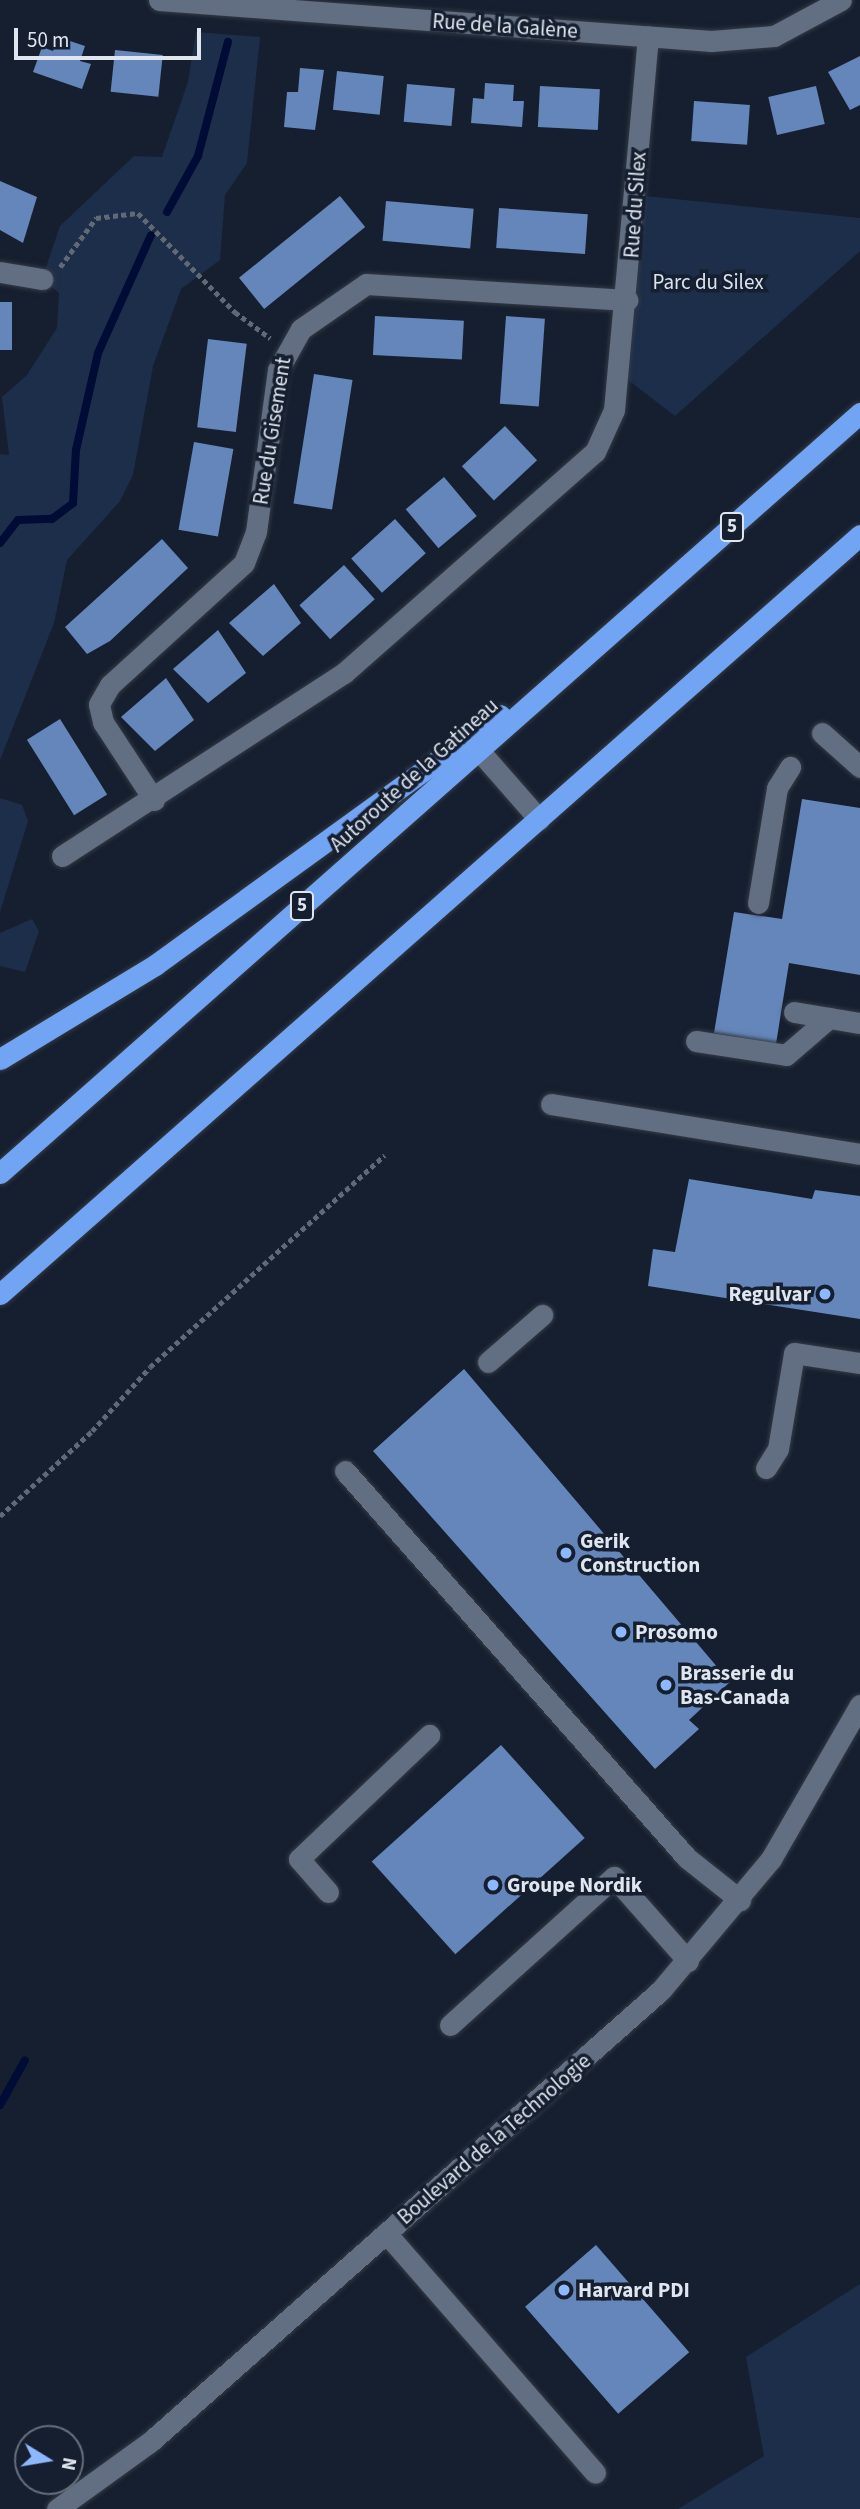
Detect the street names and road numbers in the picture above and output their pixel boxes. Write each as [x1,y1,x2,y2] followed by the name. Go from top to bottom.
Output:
[431,8,579,44] street label: Rue de la Galène
[619,151,651,259] street label: Rue du Silex
[248,355,296,507] street label: Rue du Gisement
[720,512,744,542] road number: 5
[325,693,503,857] street label: Autoroute de la Gatineau
[290,890,314,922] road number: 5
[392,2048,596,2230] street label: Boulevard de la Technologie

